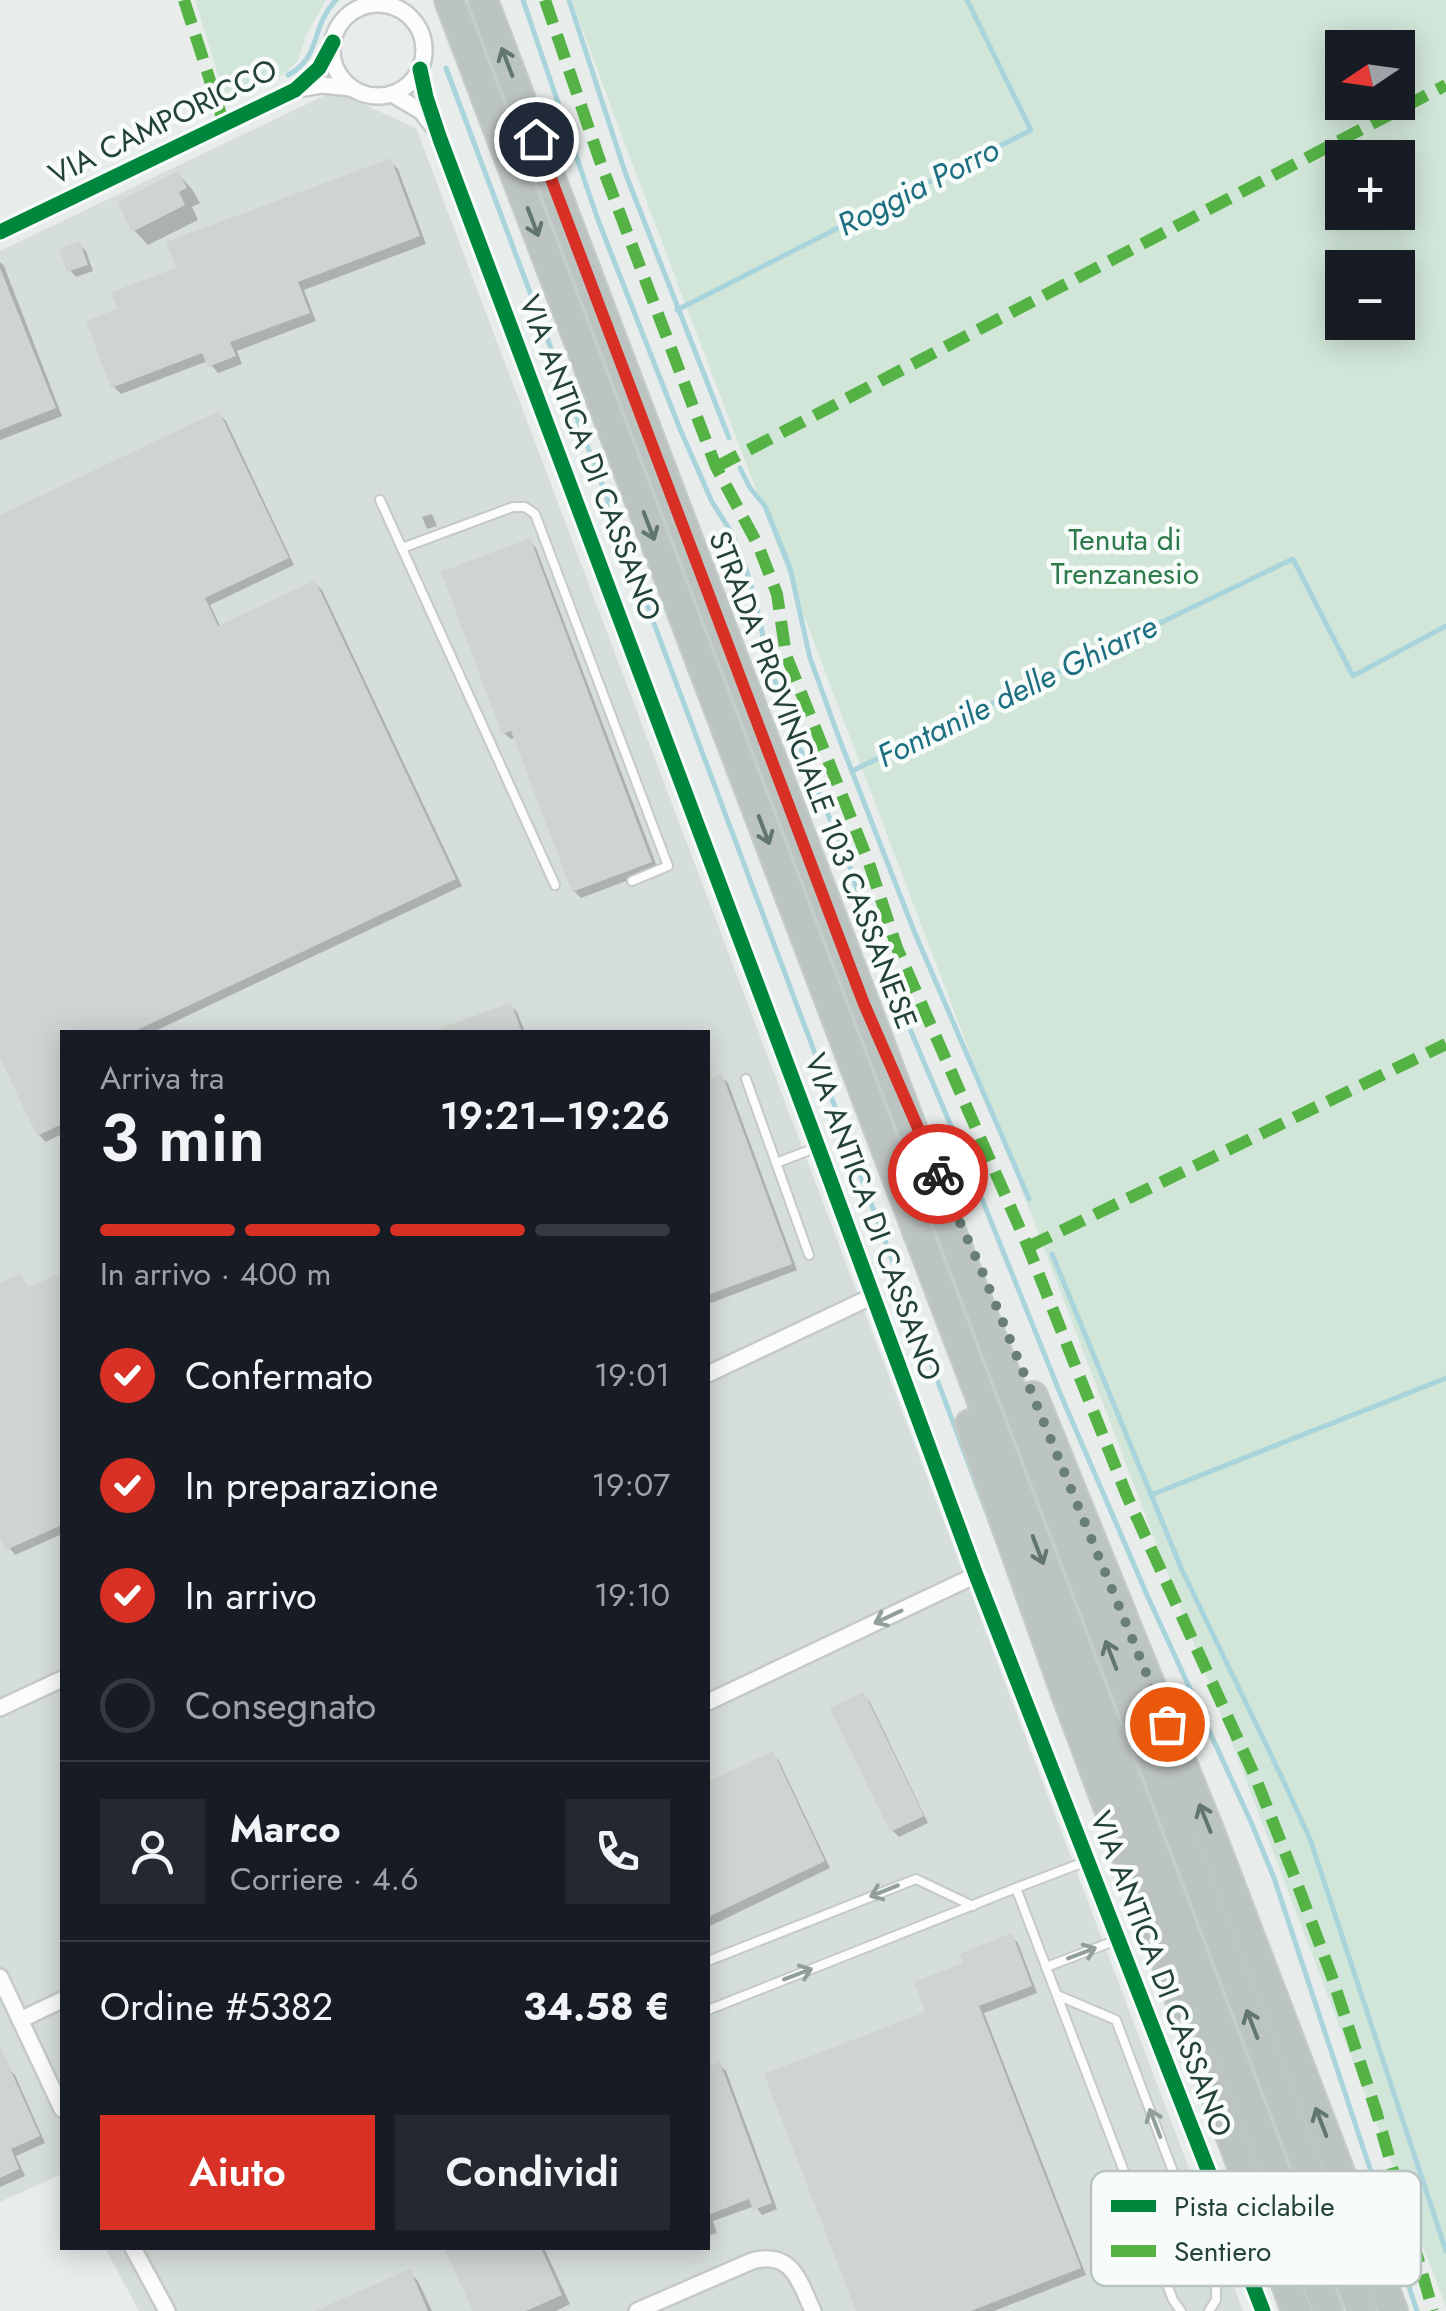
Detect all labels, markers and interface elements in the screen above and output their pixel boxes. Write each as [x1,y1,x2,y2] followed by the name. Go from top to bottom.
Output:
[1325,30,1415,120] north arrow
[1325,30,1415,340] map controls
[41,48,284,196] street label: VIA CAMPORICCO
[497,48,515,79] one-way arrow
[494,97,579,182] pin
[509,112,564,167] icon: home
[829,127,1007,247] water label: Roggia Porro
[1325,140,1415,230] button: +
[525,206,543,237] one-way arrow
[1325,250,1415,340] button: −
[508,289,672,627] street label: VIA ANTICA DI CASSANO
[641,510,659,541] one-way arrow
[1051,518,1199,595] park label: Tenuta di Trenzanesio
[698,524,929,1035] street label: STRADA PROVINCIALE 103 CASSANESE
[869,603,1165,779] water label: Fontanile delle Ghiarre
[756,813,774,844] one-way arrow
[794,1047,953,1387] street label: VIA ANTICA DI CASSANO
[100,1055,225,1101] text: Arriva tra
[440,1088,670,1143] text: 19:21–19:26
[100,1091,265,1185] text: 3 min
[888,1124,988,1224] courier
[911,1147,966,1202] icon: bike
[100,1251,331,1297] text: In arrivo · 400 m
[100,1348,155,1403] icon: check
[185,1348,373,1403] text: Confermato
[594,1352,670,1398] text: 19:01
[100,1458,155,1513] icon: check
[185,1458,438,1513] text: In preparazione
[592,1462,670,1508] text: 19:07
[1030,1534,1048,1565] one-way arrow
[100,1568,155,1623] icon: check
[185,1568,317,1623] text: In arrivo
[594,1572,670,1618] text: 19:10
[873,1608,903,1627] one-way arrow
[1101,1640,1119,1670] one-way arrow
[185,1678,376,1733] text: Consegnato
[1125,1682,1210,1767] pin
[1140,1697,1195,1752] icon: bag
[100,1799,205,1904] button: person
[565,1799,670,1904] button: phone
[230,1801,341,1856] text: Marco
[1194,1804,1212,1834] one-way arrow
[1079,1805,1243,2143] street label: VIA ANTICA DI CASSANO
[230,1856,419,1902] text: Corriere · 4.6
[870,1884,900,1902] one-way arrow
[1066,1943,1097,1961] one-way arrow
[783,1964,813,1982] one-way arrow
[100,1979,333,2034] text: Ordine #5382
[523,1979,670,2034] text: 34.58 €
[1242,2009,1260,2040] one-way arrow
[1310,2107,1328,2138] one-way arrow
[1144,2108,1162,2138] one-way arrow
[100,2115,375,2230] button: Aiuto
[395,2115,670,2230] button: Condividi
[1091,2171,1421,2286] legend
[1174,2186,1335,2227] text: Pista ciclabile
[1174,2231,1271,2272] text: Sentiero

